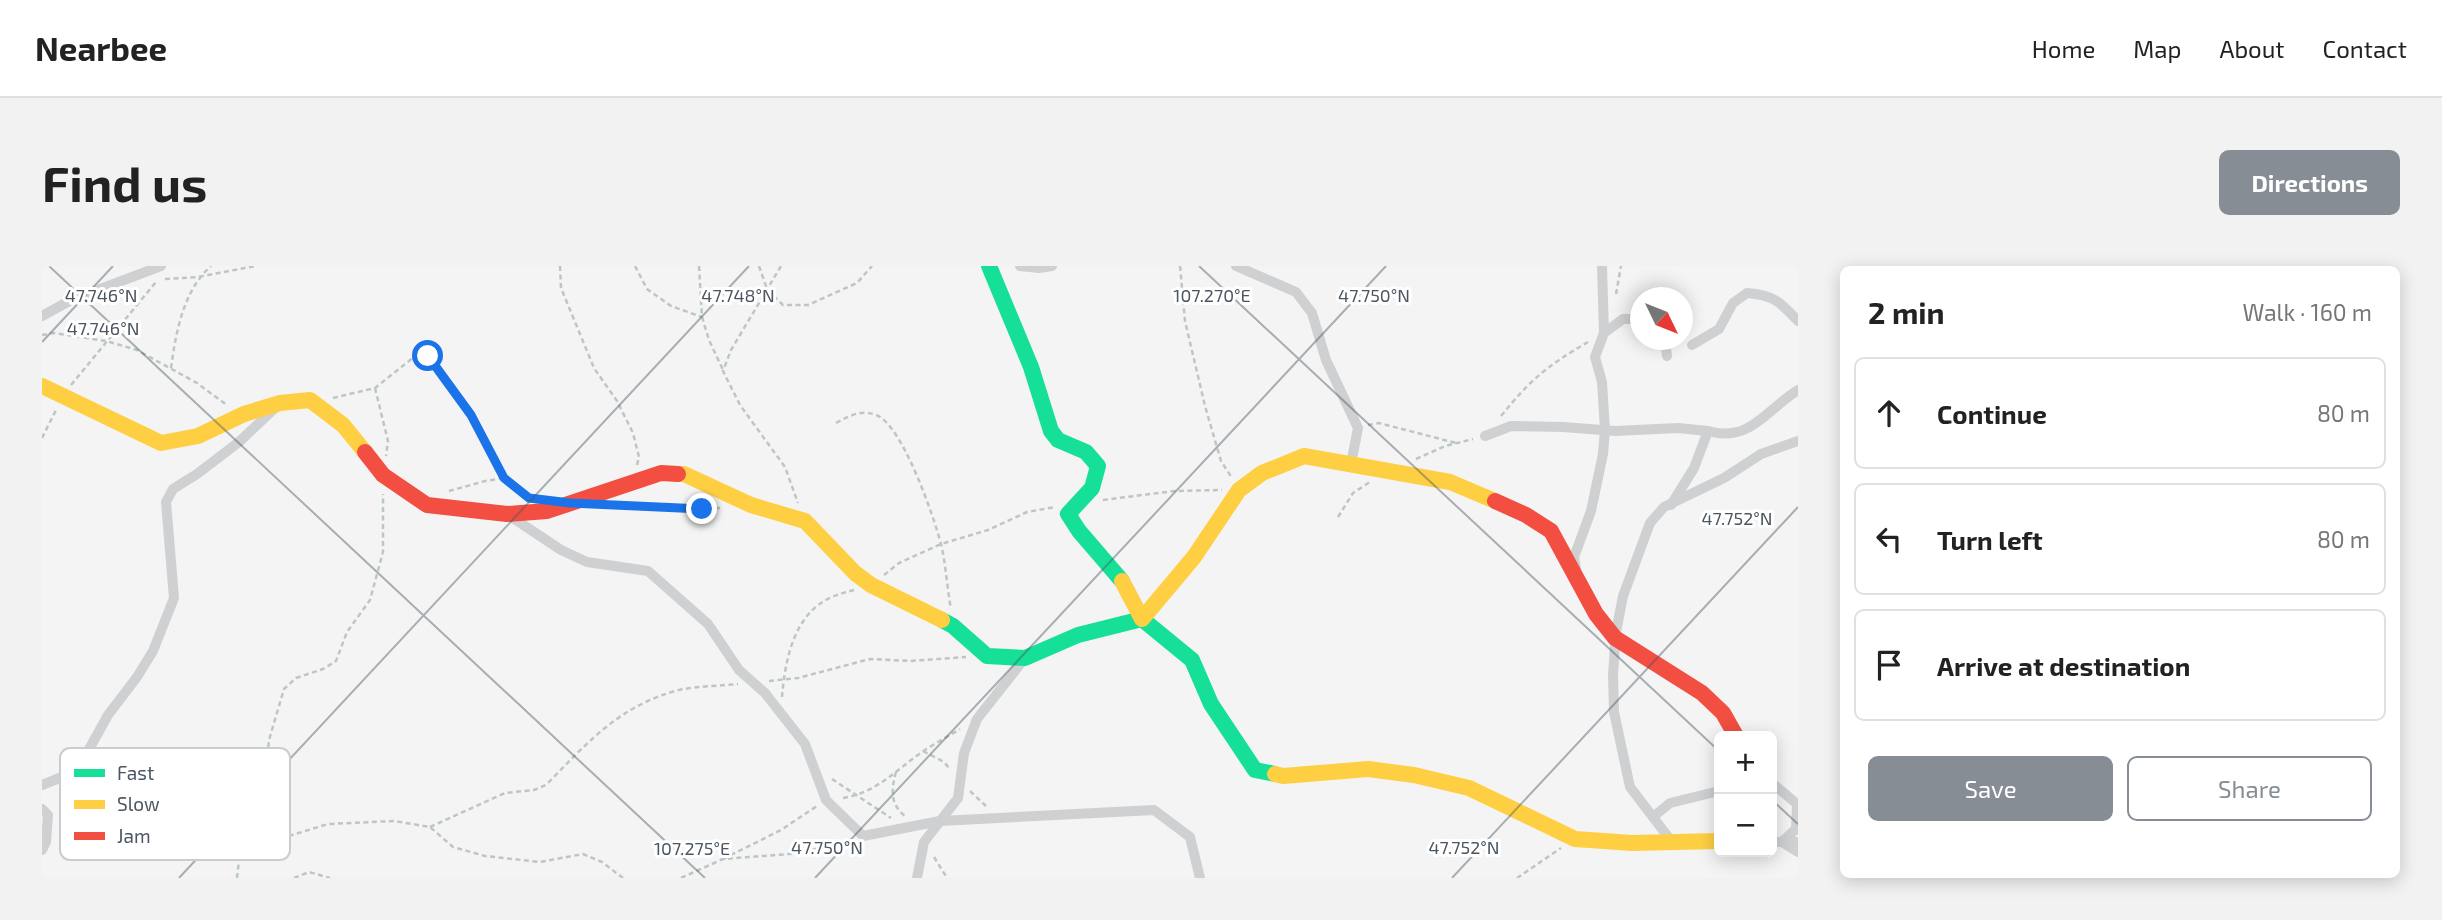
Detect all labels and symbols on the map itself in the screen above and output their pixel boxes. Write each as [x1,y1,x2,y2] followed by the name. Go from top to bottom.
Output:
[65,284,137,306] text: 47.746°N
[701,284,775,306] text: 47.748°N
[1173,284,1251,306] text: 107.270°E
[1338,284,1410,306] text: 47.750°N
[1630,287,1693,350] north arrow
[67,317,139,339] text: 47.746°N
[412,340,443,371] route start
[686,493,717,524] route end
[1701,507,1773,529] text: 47.752°N
[60,748,290,860] legend
[117,761,154,784] text: Fast
[117,792,160,815] text: Slow
[117,824,151,847] text: Jam
[791,836,863,858] text: 47.750°N
[1428,836,1500,858] text: 47.752°N
[654,837,730,859] text: 107.275°E

